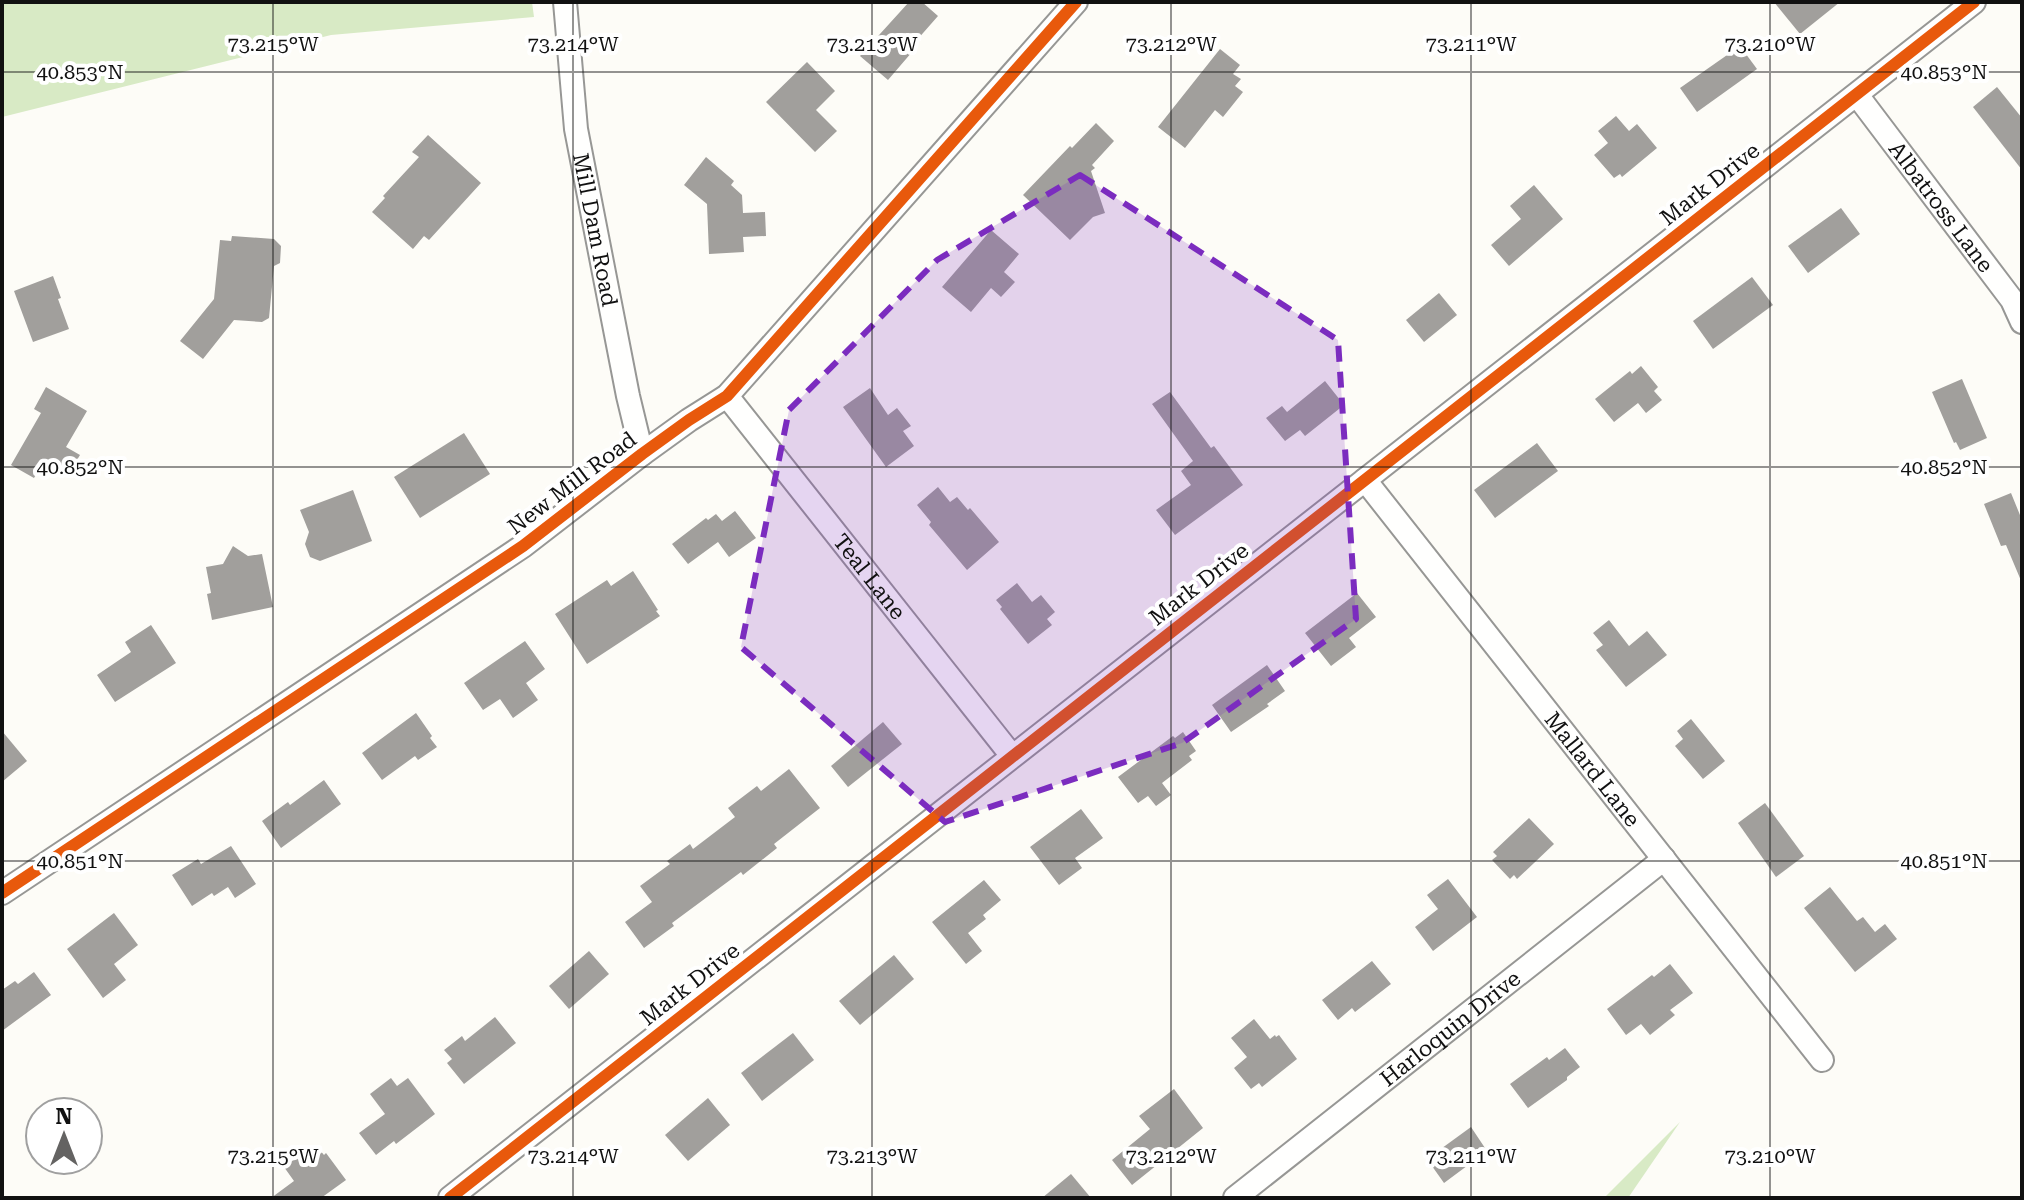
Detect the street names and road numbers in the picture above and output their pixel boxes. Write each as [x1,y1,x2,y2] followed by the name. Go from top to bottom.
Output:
[1884,136,1999,277] street label: Albatross Lane
[1656,138,1764,230] street label: Mark Drive
[568,151,623,309] street label: Mill Dam Road
[503,427,641,539] street label: New Mill Road
[828,529,911,624] street label: Teal Lane
[1145,538,1253,630] street label: Mark Drive
[1540,707,1646,831] street label: Mallard Lane
[636,938,744,1030] street label: Mark Drive
[1375,965,1525,1091] street label: Harloquin Drive

